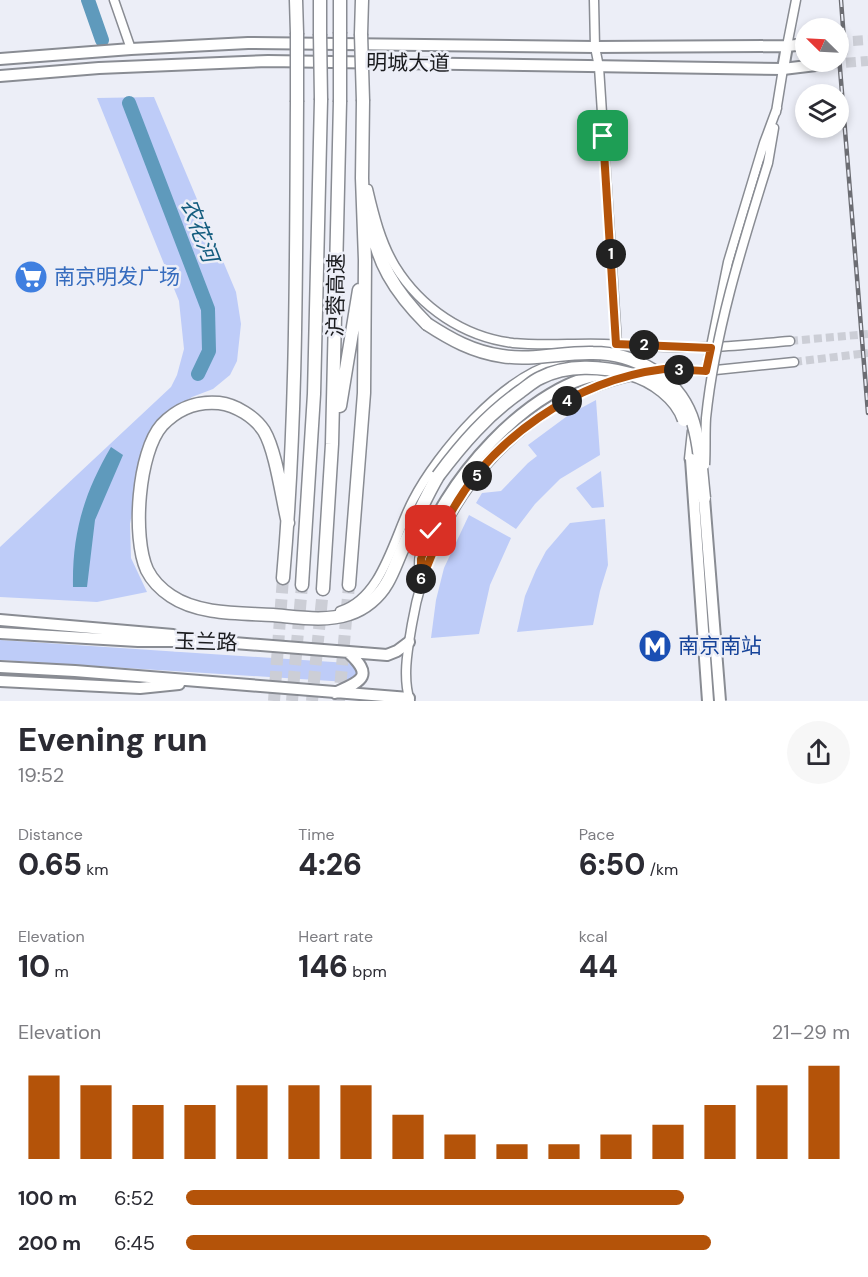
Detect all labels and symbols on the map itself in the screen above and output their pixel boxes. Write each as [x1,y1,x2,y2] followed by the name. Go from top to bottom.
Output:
[795,18,849,72] north arrow
[366,48,450,78] street label: 明城大道
[577,110,628,161] pin
[174,194,226,270] water label: 农花河
[596,239,626,269] pin: 1
[321,253,351,337] street label: 沪蓉高速
[13,259,49,295] supermarket icon: 南京明发广场
[54,263,180,291] place label: 南京明发广场
[629,330,659,360] pin: 2
[664,355,694,385] pin: 3
[552,386,582,416] pin: 4
[462,461,492,491] pin: 5
[405,505,456,556] pin
[406,564,436,594] pin: 6
[174,627,238,657] street label: 玉兰路
[637,628,673,664] metro station icon: 南京南站
[678,632,762,660] place label: 南京南站

